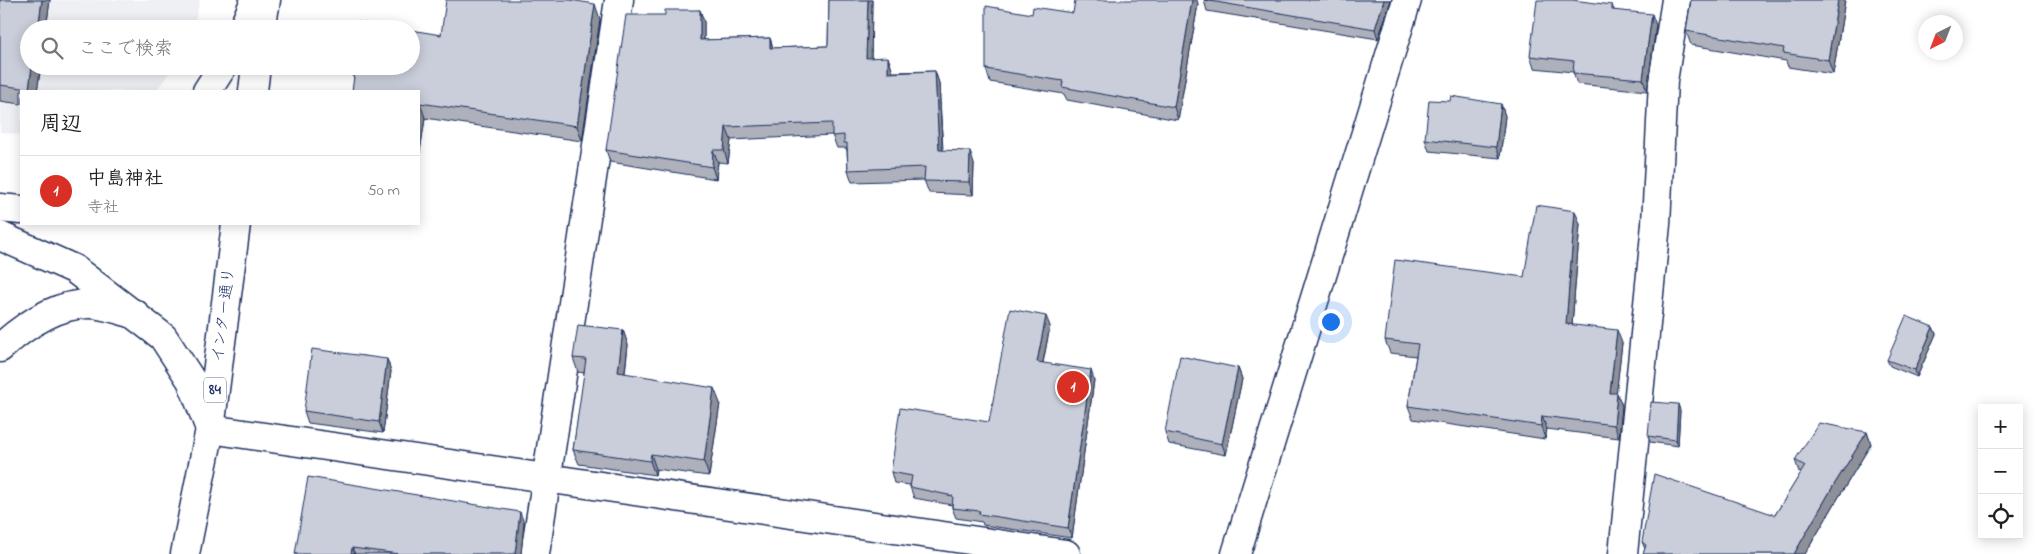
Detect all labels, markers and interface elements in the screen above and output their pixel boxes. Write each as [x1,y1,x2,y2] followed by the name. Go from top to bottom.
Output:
[1918,15,1963,60] north arrow
[20,20,420,75] search box
[38,34,66,62] icon: search
[78,36,173,63] text: ここで検索
[40,110,82,140] text: 周辺
[87,166,163,193] text: 中島神社
[53,179,59,203] text: 1
[368,179,400,203] text: 50 m
[87,196,119,220] text: 寺社
[206,266,242,364] street label: インター通り
[1318,309,1344,335] your location
[1057,368,1089,406] pin: 1
[204,378,226,402] road number: 84
[1978,404,2023,539] map controls
[1978,404,2023,449] button: +
[1978,449,2023,494] button: −
[1978,494,2023,539] button: locate

